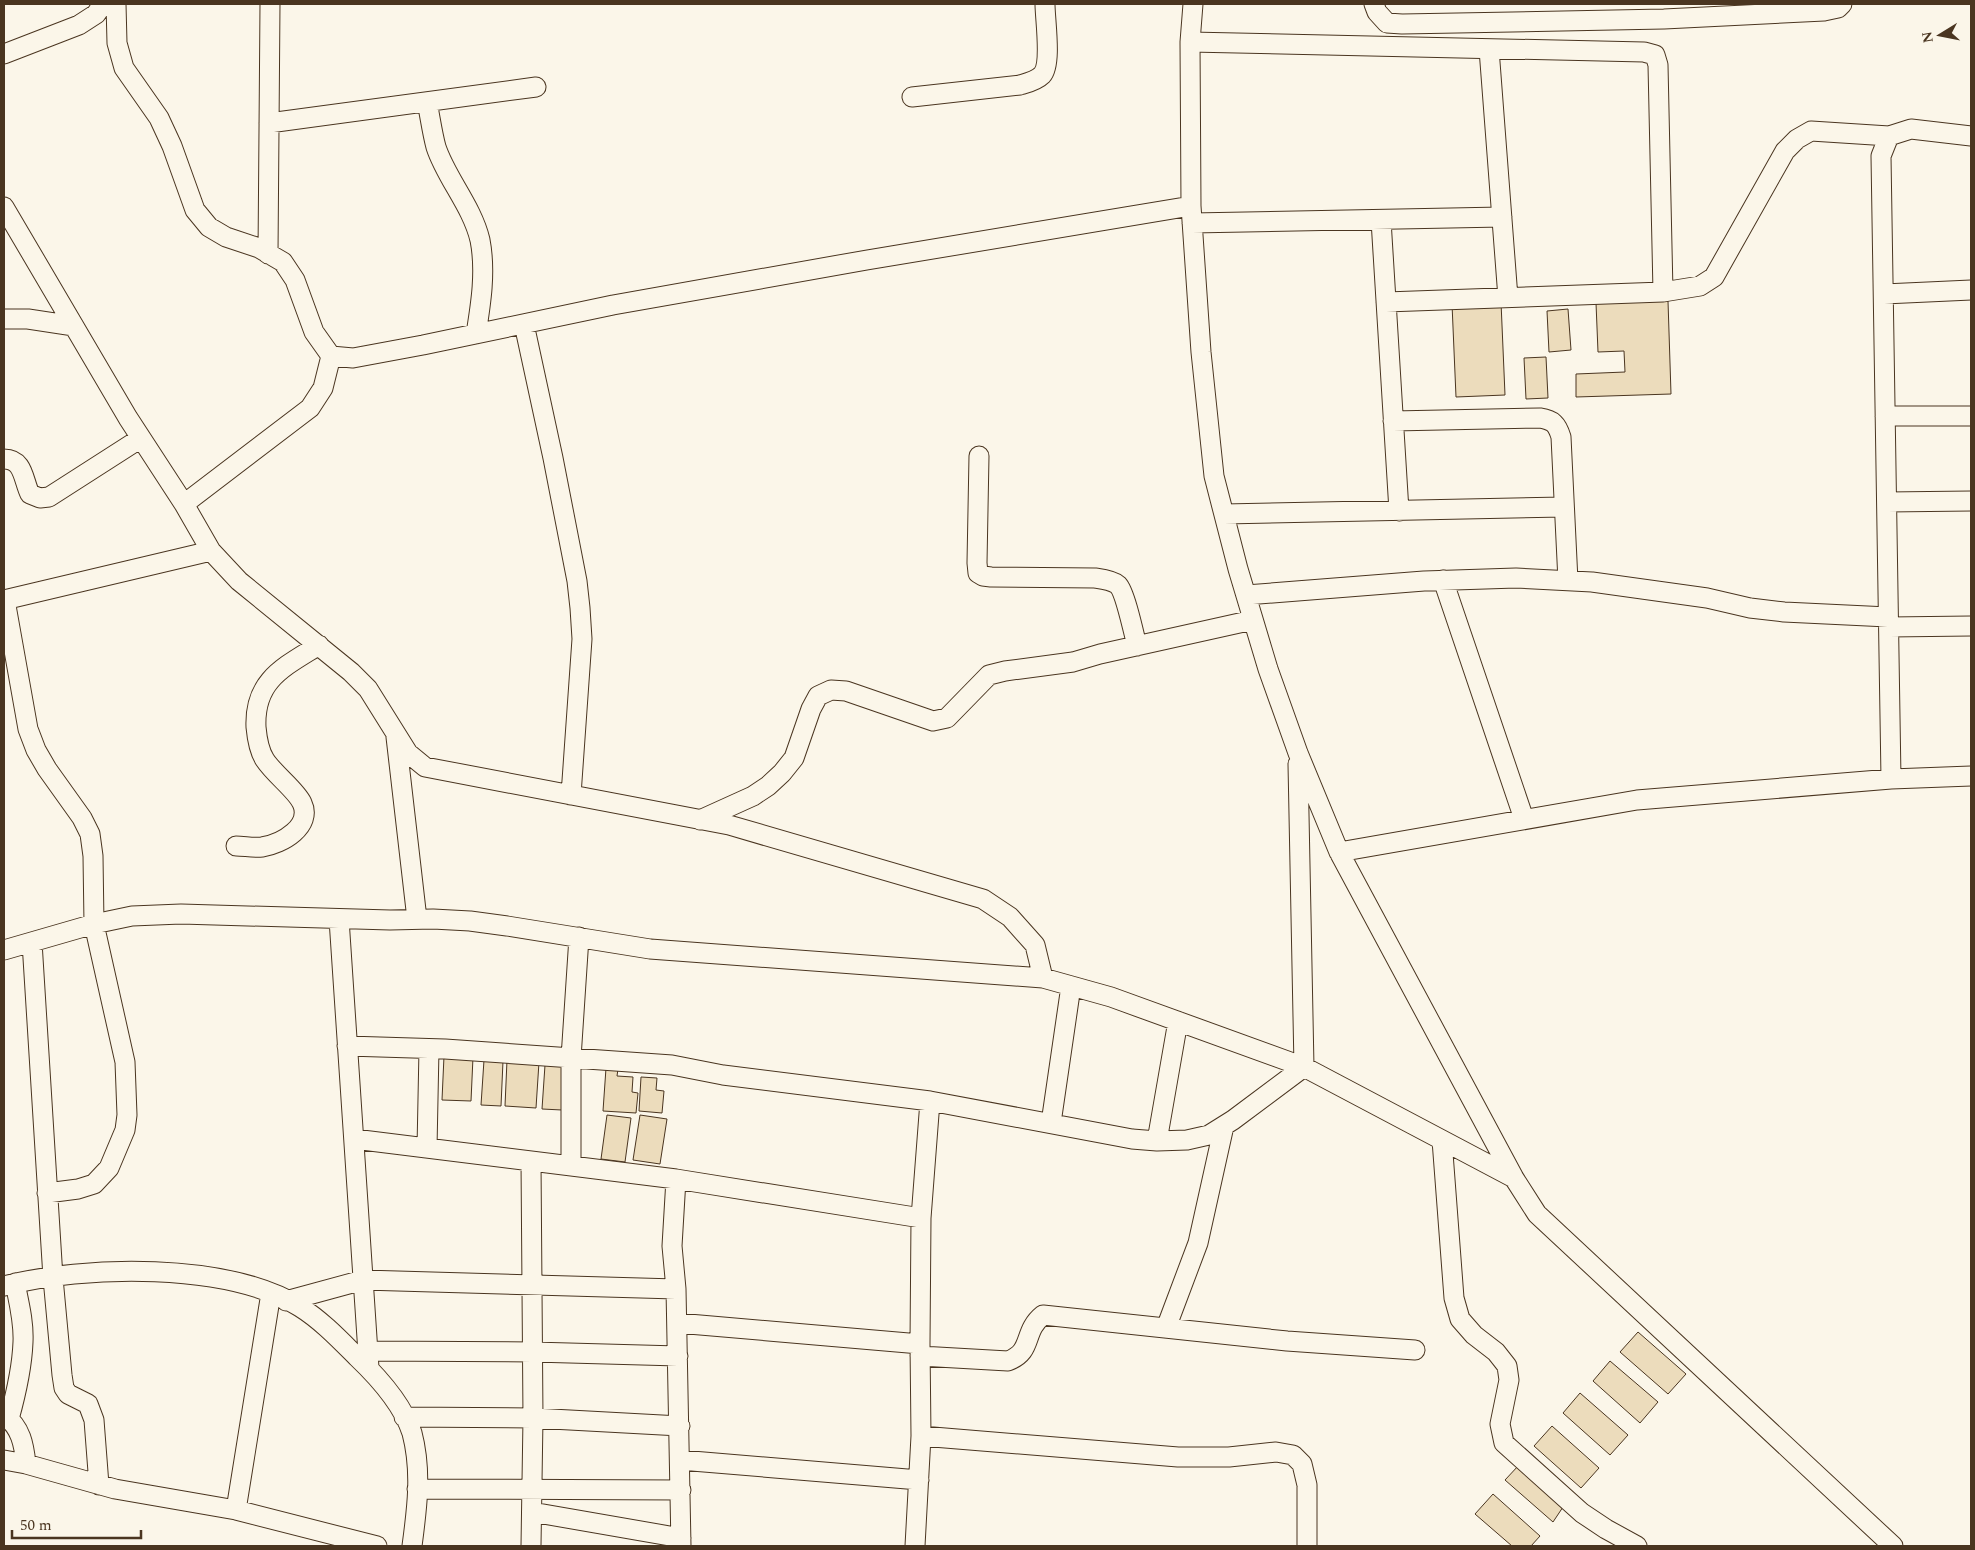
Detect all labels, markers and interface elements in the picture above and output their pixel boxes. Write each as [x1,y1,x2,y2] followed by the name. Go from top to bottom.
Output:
[1915,10,1965,60] north arrow
[1916,30,1939,45] text: N
[12,1508,141,1540] scale bar
[20,1514,52,1537] text: 50 m

